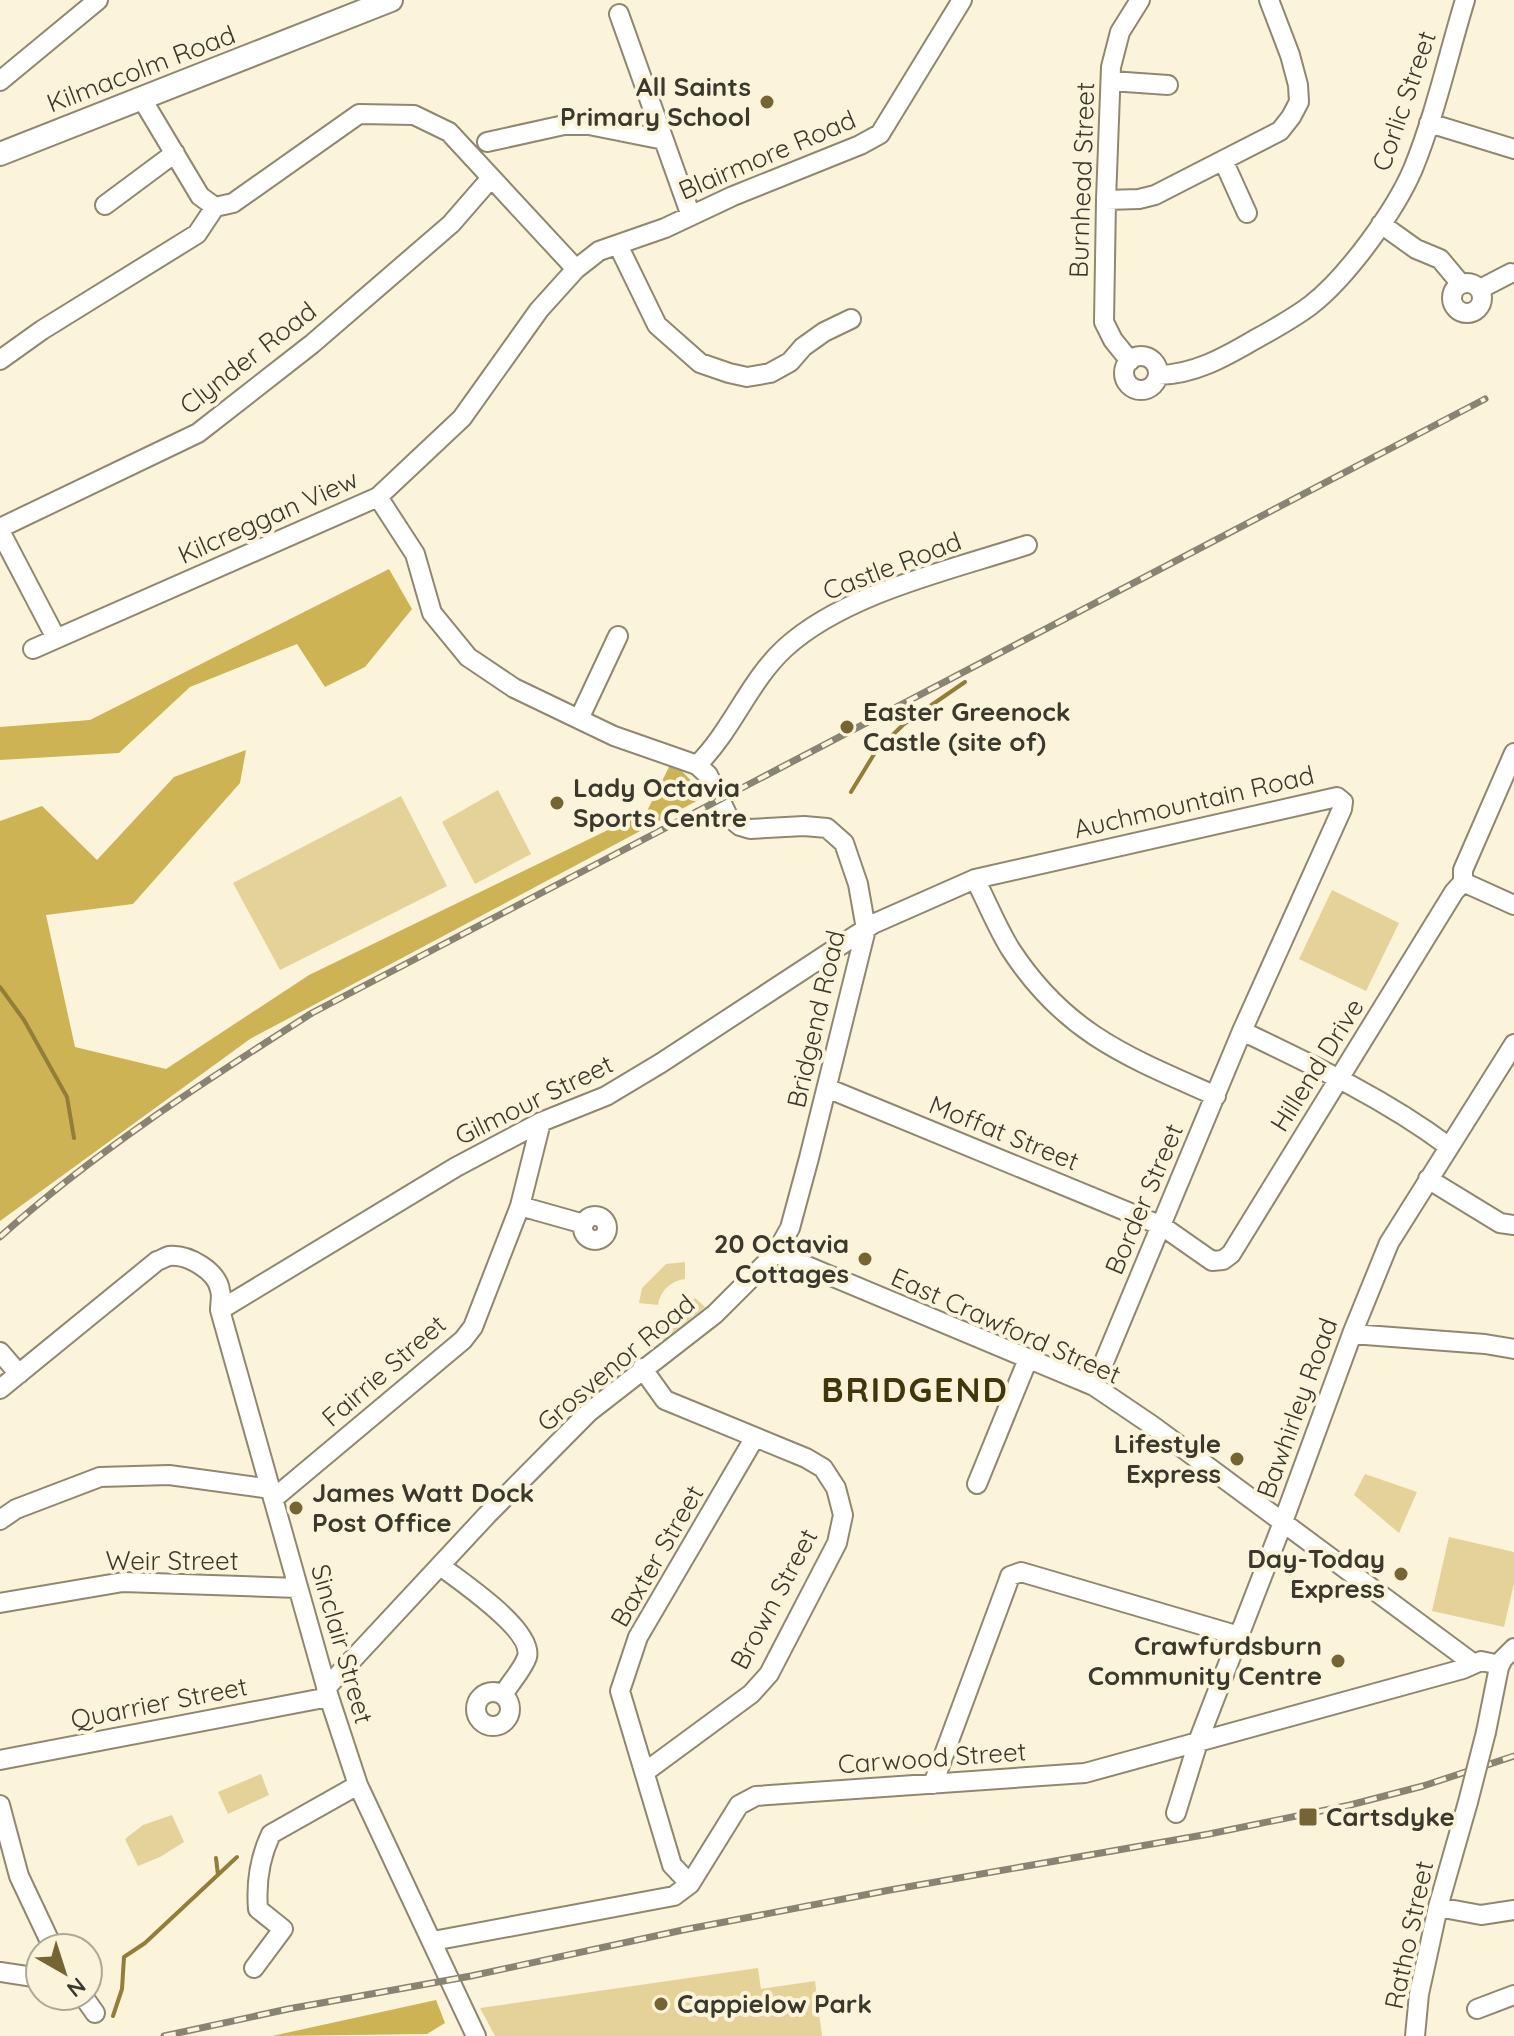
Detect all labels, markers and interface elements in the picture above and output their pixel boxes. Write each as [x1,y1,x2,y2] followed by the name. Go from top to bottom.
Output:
[42,17,240,120] street label: Kilmacolm Road
[1364,27,1443,175] street label: Corlic Street
[560,70,751,133] place label: All Saints Primary School
[1062,81,1101,278] street label: Burnhead Street
[758,93,776,111] marker: All Saints Primary School
[673,102,860,207] street label: Blairmore Road
[173,294,323,421] street label: Clynder Road
[173,462,363,571] street label: Kilcreggan View
[818,524,966,607] street label: Castle Road
[863,695,1071,758] place label: Easter Greenock Castle (site of)
[838,718,856,736] marker: Easter Greenock Castle (site of)
[1071,758,1317,845] street label: Auchmountain Road
[573,771,747,834] place label: Lady Octavia Sports Centre
[548,794,566,812] marker: Lady Octavia Sports Centre
[779,927,852,1111] street label: Bridgend Road
[1263,992,1371,1138] street label: Hillend Drive
[449,1047,618,1152] street label: Gilmour Street
[924,1088,1084,1178] street label: Moffat Street
[1097,1118,1190,1279] street label: Border Street
[714,1227,849,1290] place label: 20 Octavia Cottages
[856,1250,874,1268] marker: 20 Octavia Cottages
[886,1260,1126,1391] street label: East Crawford Street
[530,1287,701,1438] street label: Grosvenor Road
[315,1308,453,1434] street label: Fairrie Street
[1249,1313,1344,1502] street label: Bawhirley Road
[821,1368,1009,1411] district label: BRIDGEND
[1114,1427,1221,1490] place label: Lifestyle Express
[1228,1450,1246,1468] marker: Lifestyle Express
[312,1476,534,1539] place label: James Watt Dock Post Office
[603,1479,710,1632] street label: Baxter Street
[287,1499,305,1517] marker: James Watt Dock Post Office
[723,1523,824,1675] street label: Brown Street
[1247,1542,1385,1605] place label: Day-Today Express
[105,1544,239,1577] street label: Weir Street
[304,1560,381,1727] street label: Sinclair Street
[1392,1565,1410,1583] marker: Day-Today Express
[1088,1629,1322,1692] place label: Crawfurdsburn Community Centre
[1329,1652,1347,1670] marker: Crawfurdsburn Community Centre
[68,1669,250,1736] street label: Quarrier Street
[837,1734,1027,1781] street label: Carwood Street
[1326,1800,1455,1833] place label: Cartsdyke
[1297,1806,1319,1828] marker: Cartsdyke
[1377,1858,1440,2012] street label: Ratho Street
[24,1932,104,2012] north arrow
[61,1972,92,2004] text: N
[677,1987,872,2020] place label: Cappielow Park
[652,1995,670,2013] marker: Cappielow Park

